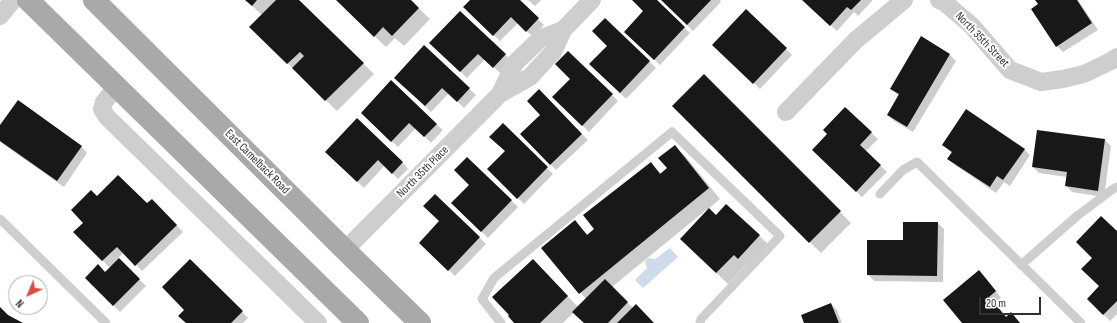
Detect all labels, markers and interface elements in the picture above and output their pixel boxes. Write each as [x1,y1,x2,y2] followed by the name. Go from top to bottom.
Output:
[952,9,1012,71] street label: North 35th Street
[222,127,292,197] street label: East Camelback Road
[394,143,452,201] street label: North 35th Place
[8,275,48,315] north arrow
[981,289,1043,315] scale bar
[986,296,1006,311] text: 20 m
[13,297,27,310] text: N

